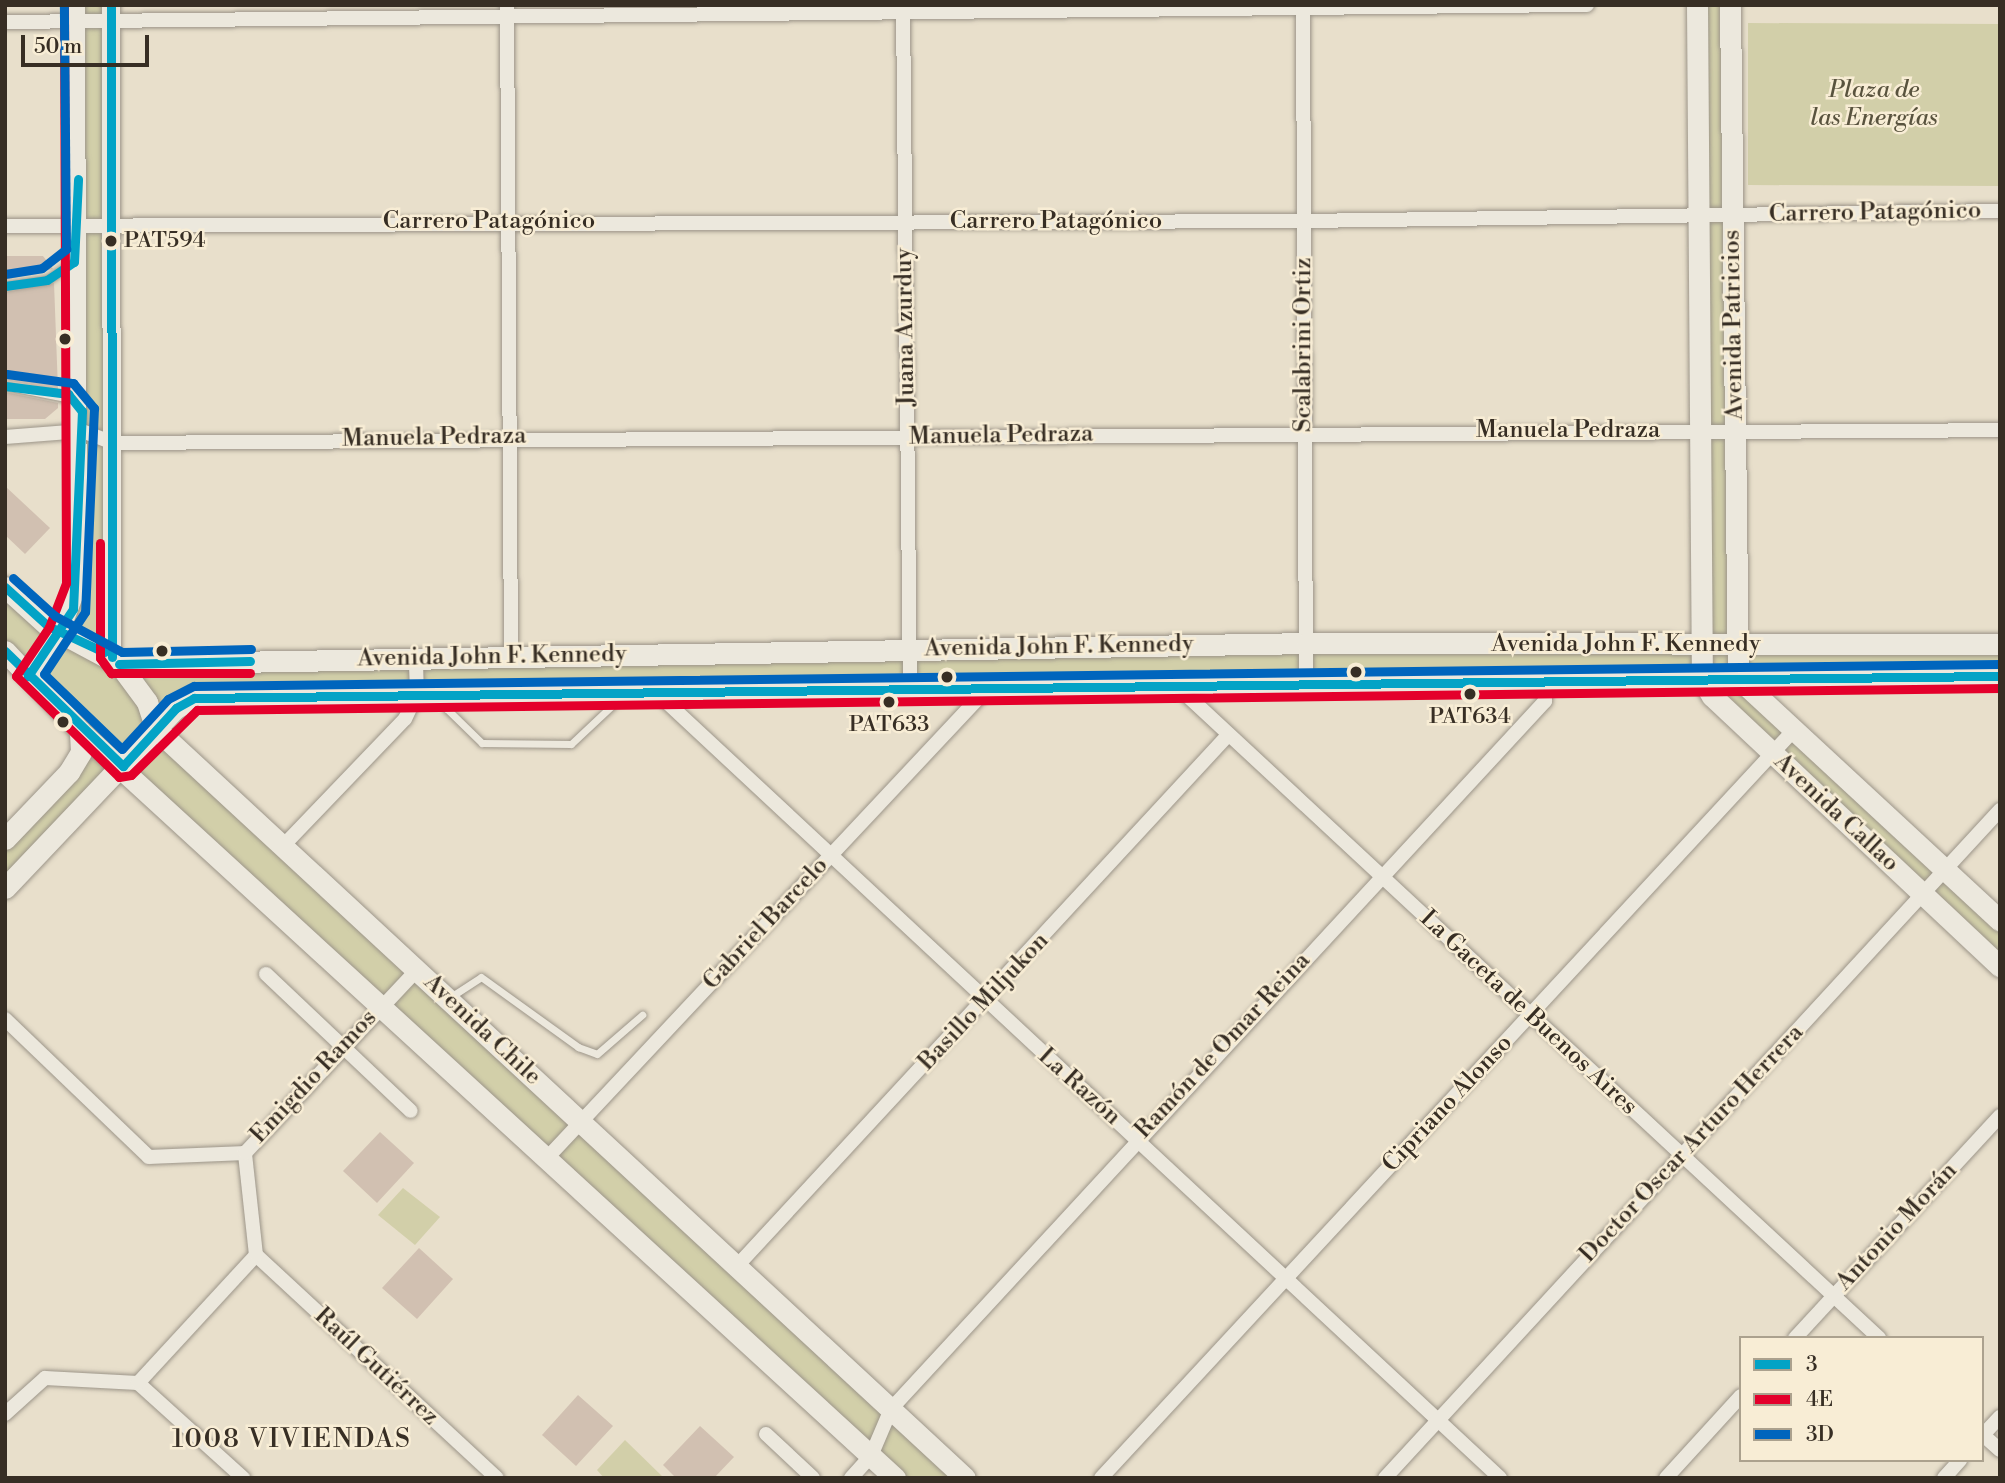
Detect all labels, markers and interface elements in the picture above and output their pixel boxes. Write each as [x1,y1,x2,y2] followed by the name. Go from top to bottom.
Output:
[24,21,152,65] scale bar
[34,34,82,60] text: 50 m
[1810,77,1938,133] park label: Plaza de las Energías
[1769,197,1981,229] street label: Carrero Patagónico
[383,208,595,236] street label: Carrero Patagónico
[950,208,1162,236] street label: Carrero Patagónico
[124,228,205,254] place label: PAT594
[1718,229,1750,421] street label: Avenida Patricios
[104,234,118,248] marker: PAT594
[890,248,922,406] street label: Juana Azurduy
[1290,258,1318,432] street label: Scalabrini Ortiz
[58,332,72,346] unlabelled marker
[1476,417,1660,445] street label: Manuela Pedraza
[909,420,1093,452] street label: Manuela Pedraza
[342,422,526,454] street label: Manuela Pedraza
[924,630,1194,664] street label: Avenida John F. Kennedy
[1491,631,1761,659] street label: Avenida John F. Kennedy
[357,640,627,674] street label: Avenida John F. Kennedy
[155,644,169,658] unlabelled marker
[1349,665,1363,679] unlabelled marker
[940,670,954,684] unlabelled marker
[1463,687,1477,701] marker: PAT634
[882,695,896,709] marker: PAT633
[1429,704,1511,730] place label: PAT634
[849,712,929,738] place label: PAT633
[56,715,70,729] unlabelled marker
[1768,748,1904,878] street label: Avenida Callao
[697,852,835,996] street label: Gabriel Barcelo
[1413,905,1643,1121] street label: La Gaceta de Buenos Aires
[913,927,1055,1077] street label: Basillo Miljukon
[1129,947,1317,1145] street label: Ramón de Omar Reina
[417,968,547,1092] street label: Avenida Chile
[245,1004,383,1150] street label: Emigdio Ramos
[1574,1019,1810,1269] street label: Doctor Oscar Arturo Herrera
[1377,1029,1519,1179] street label: Cipriano Alonso
[1032,1042,1126,1132] street label: La Razón
[1830,1157,1964,1297] street label: Antonio Morán
[308,1302,444,1432] street label: Raúl Gutiérrez
[1739,1336,1984,1462] legend
[1806,1352,1818,1378] text: 3
[1806,1387,1833,1413] text: 4E
[1806,1422,1834,1448] text: 3D
[174,1424,410,1456] district label: 1008 VIVIENDAS

